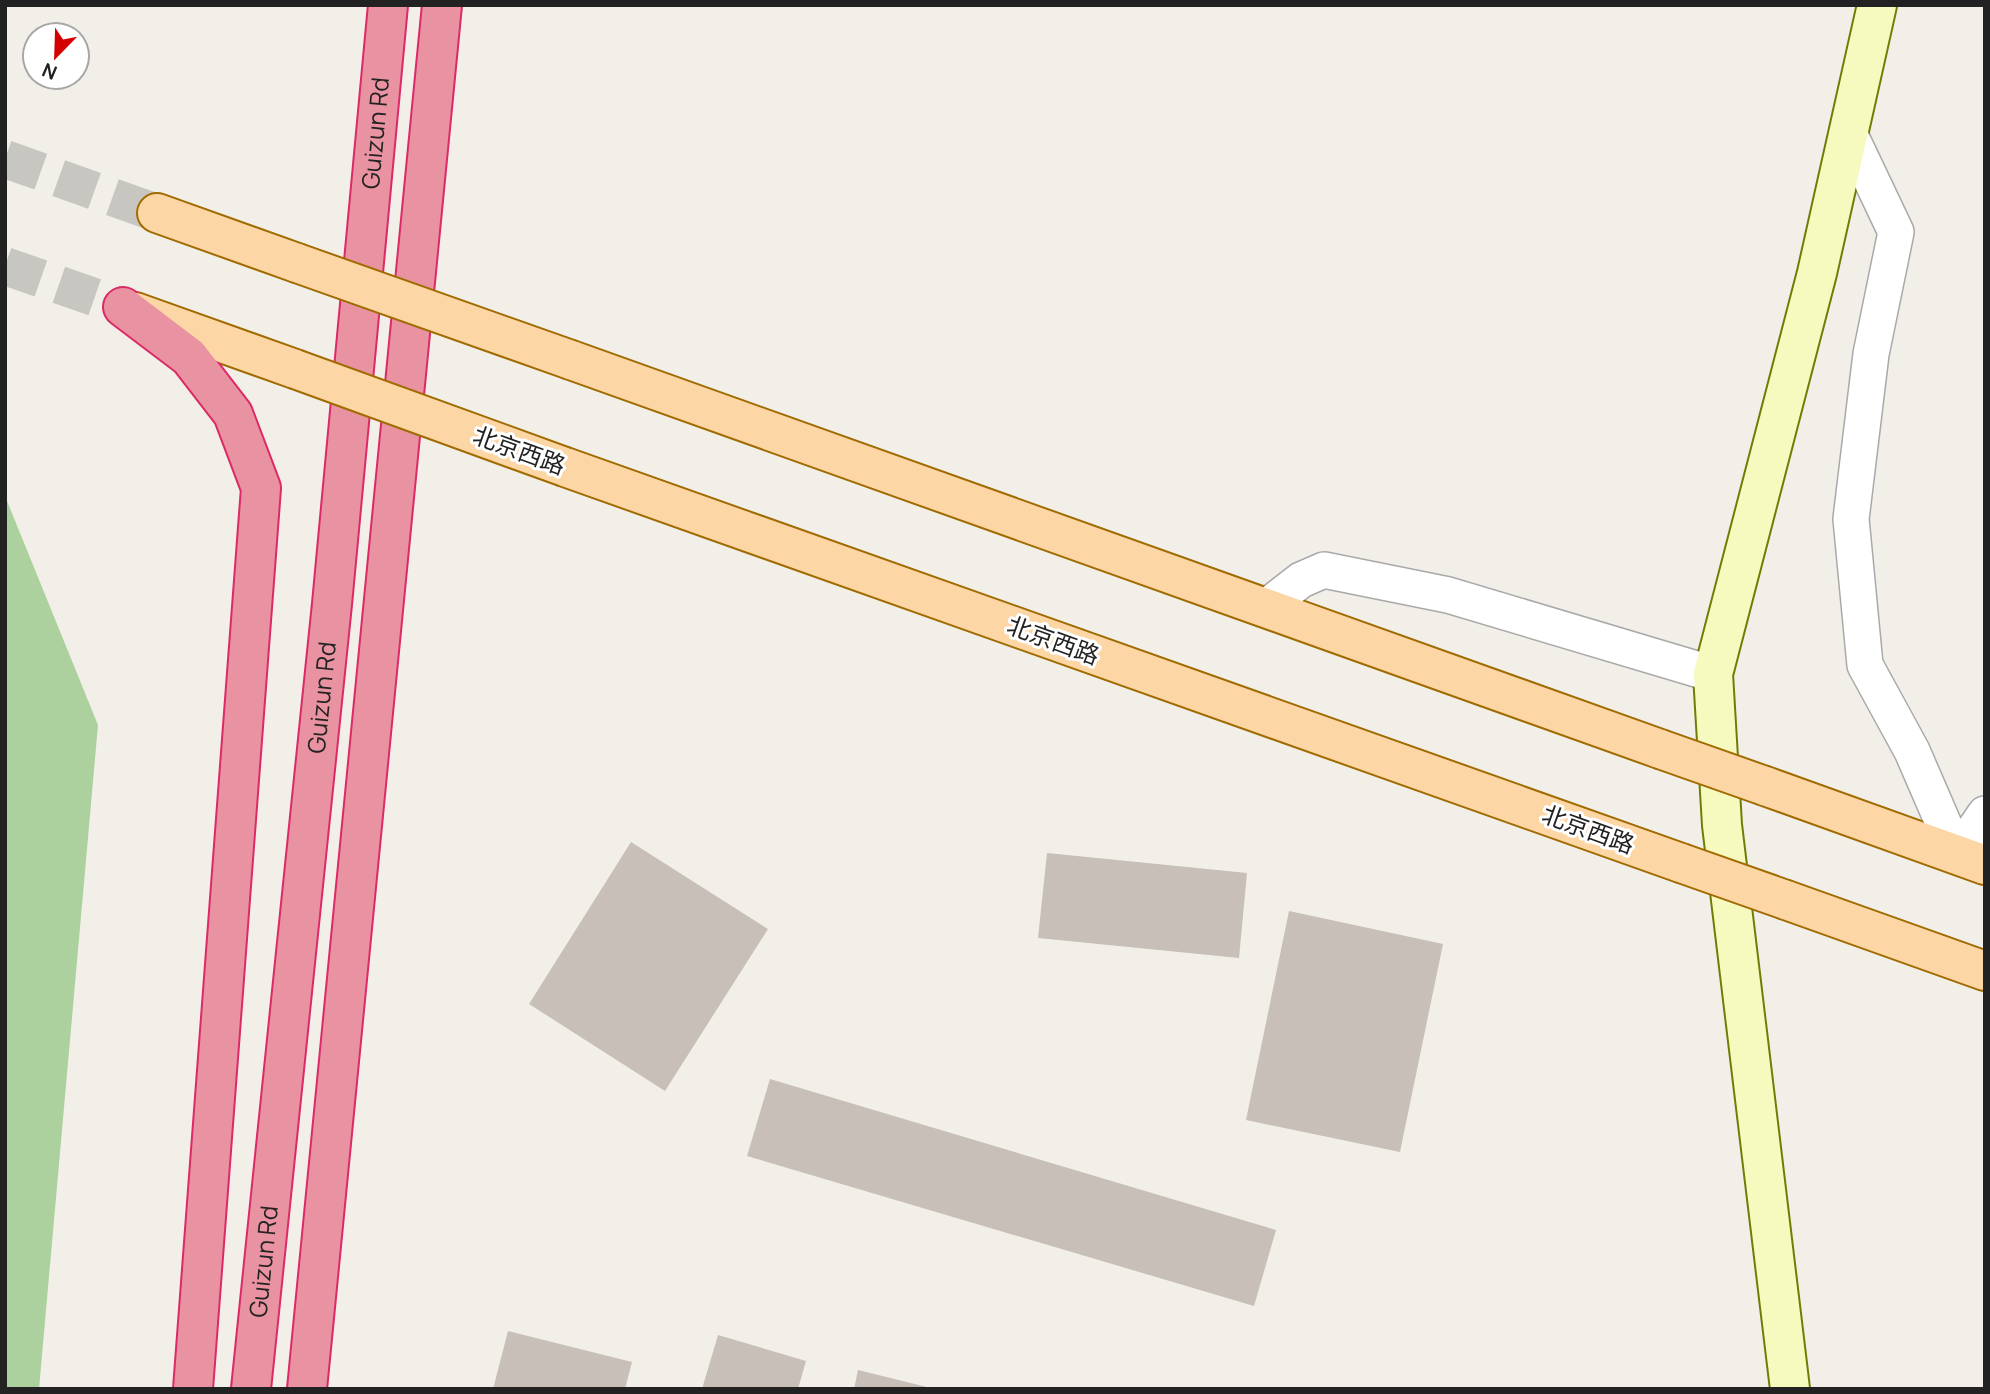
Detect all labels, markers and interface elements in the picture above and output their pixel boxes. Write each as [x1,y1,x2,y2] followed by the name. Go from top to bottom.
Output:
[21,21,91,91] north arrow
[38,57,61,86] text: N
[353,76,396,190] street label: Guizun Rd
[469,418,570,482] street label: 北京西路
[1003,608,1104,672] street label: 北京西路
[299,640,343,755] street label: Guizun Rd
[1538,797,1639,861] street label: 北京西路
[240,1204,285,1319] street label: Guizun Rd

